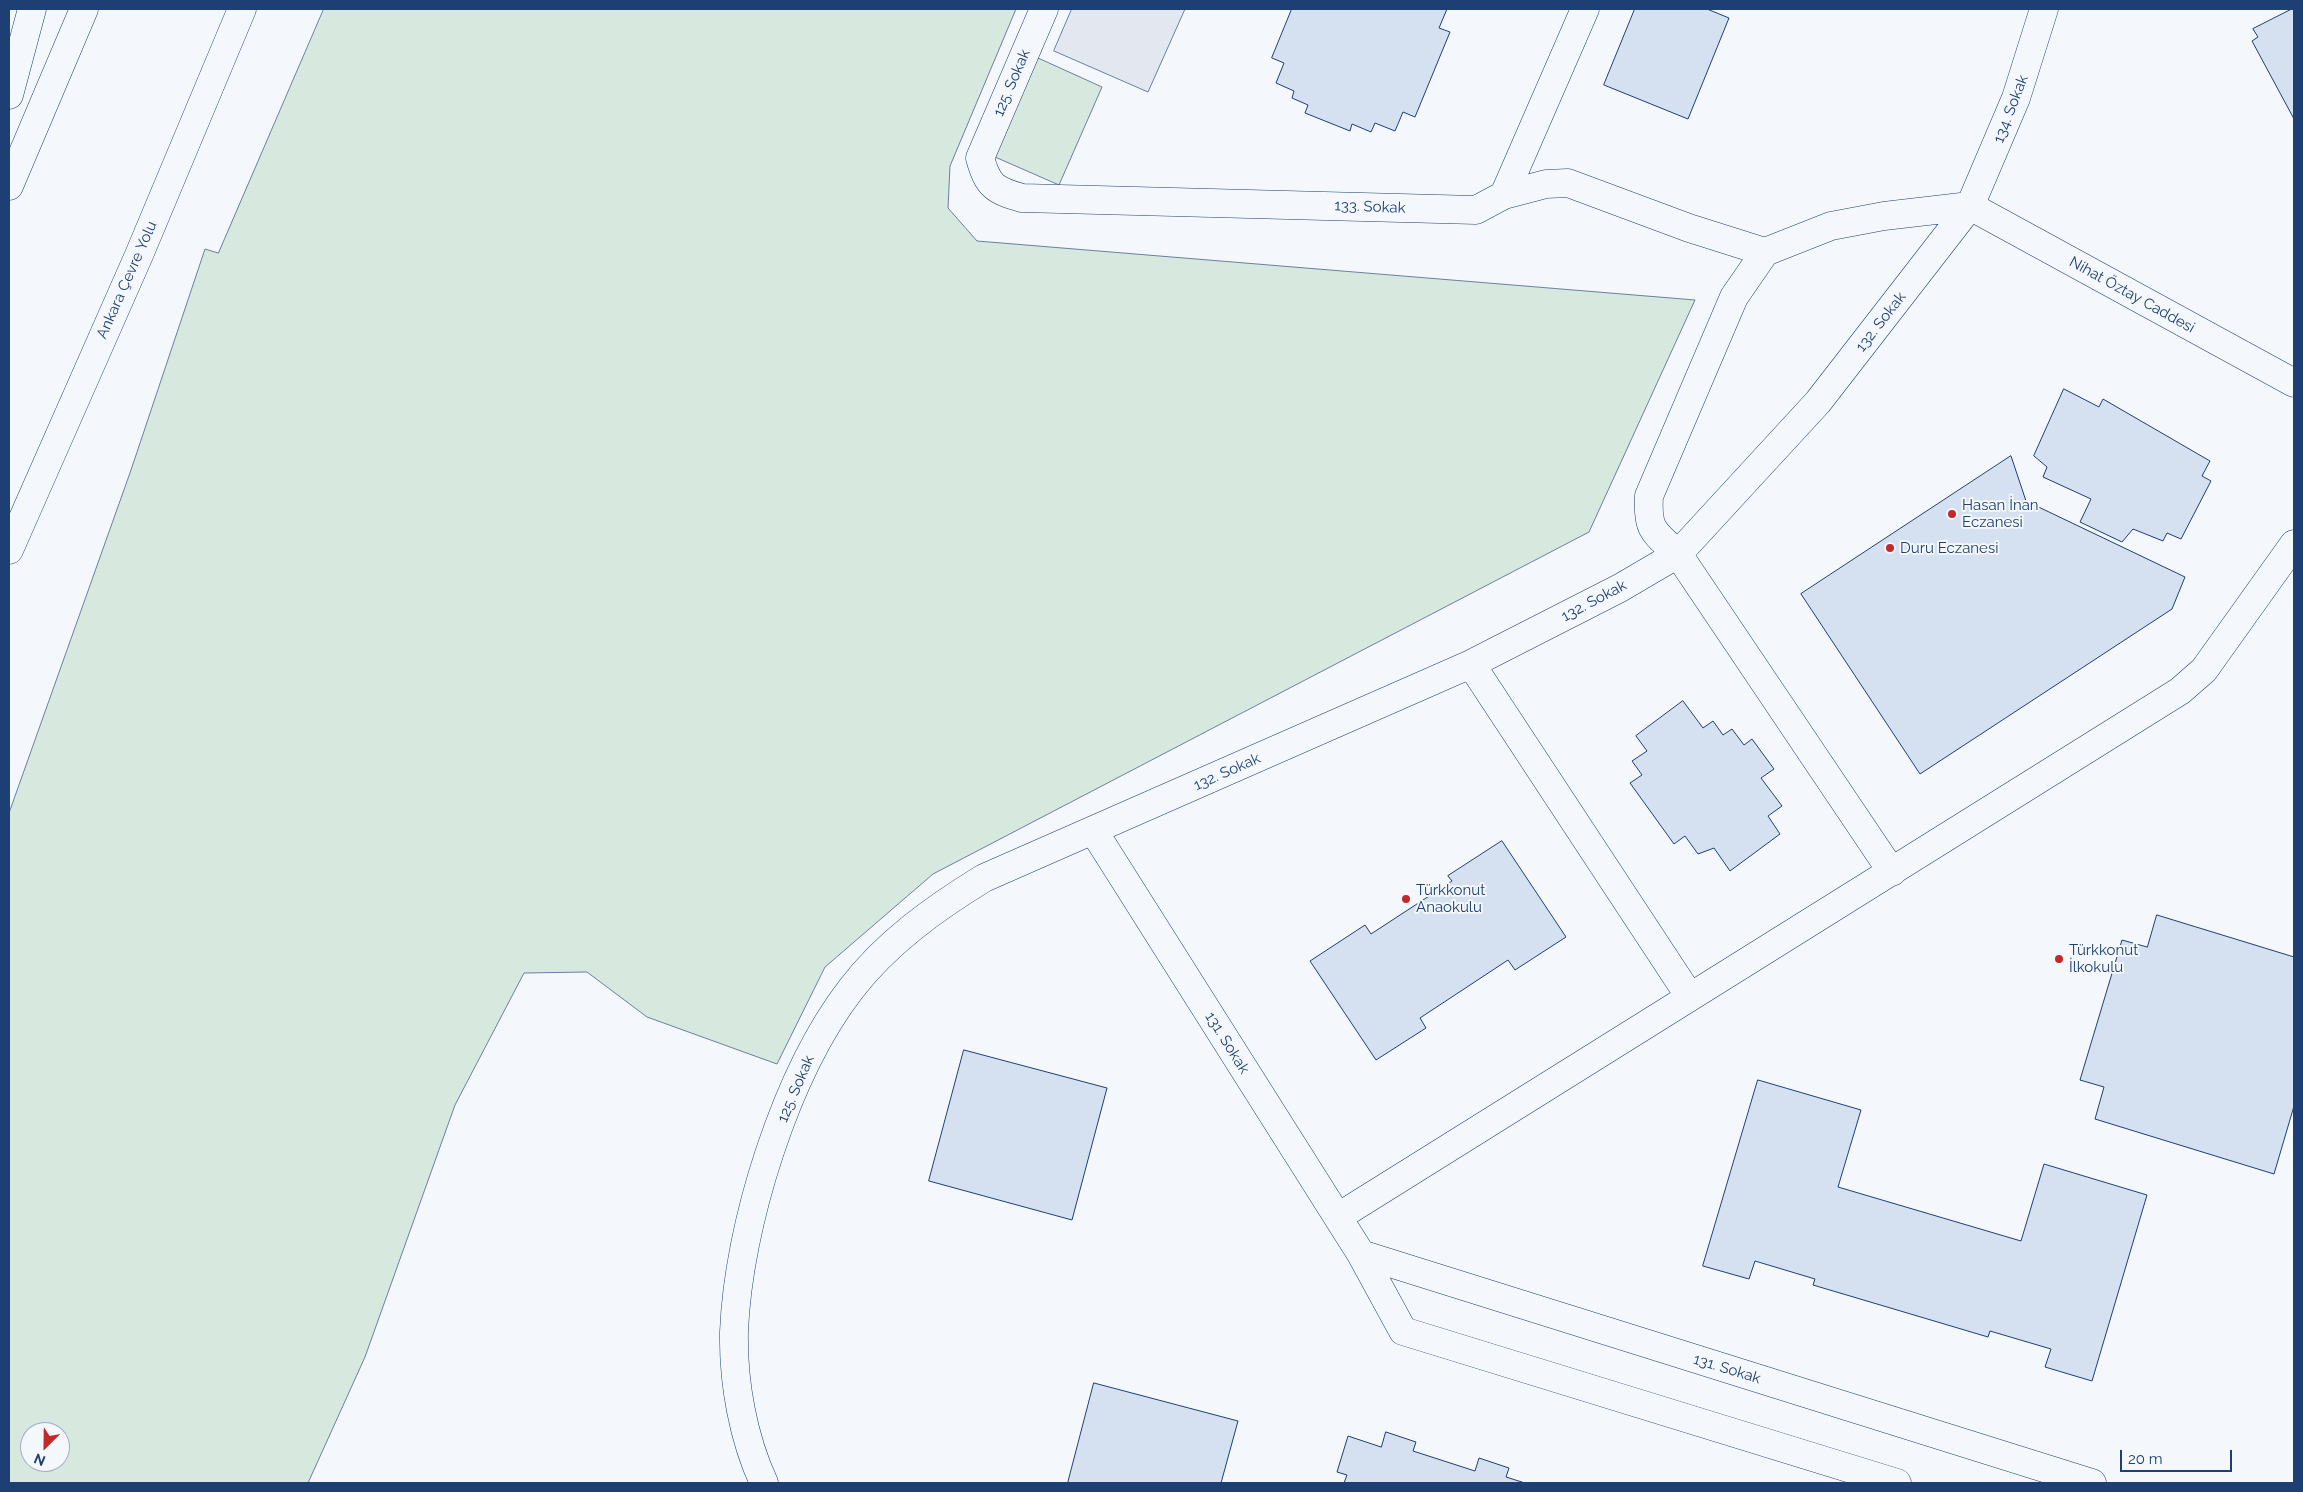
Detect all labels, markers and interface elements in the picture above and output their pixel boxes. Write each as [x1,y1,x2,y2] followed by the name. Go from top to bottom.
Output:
[990,47,1034,119] street label: 125. Sokak
[1990,72,2032,146] street label: 134. Sokak
[1334,197,1406,217] street label: 133. Sokak
[93,218,161,342] street label: Ankara Çevre Yolu
[2066,253,2198,337] street label: Nihat Öztay Caddesi
[1852,288,1910,356] street label: 132. Sokak
[1962,496,2039,531] place label: Hasan İnan Eczanesi
[1946,508,1958,520] marker: Hasan İnan Eczanesi
[1900,539,1998,557] place label: Duru Eczanesi
[1884,542,1896,554] marker: Duru Eczanesi
[1558,576,1630,626] street label: 132. Sokak
[1191,749,1263,795] street label: 132. Sokak
[1416,881,1485,916] place label: Türkkonut Anaokulu
[1400,893,1412,905] marker: Türkkonut Anaokulu
[2069,941,2138,976] place label: Türkkonut İlkokulu
[2053,953,2065,965] marker: Türkkonut İlkokulu
[1201,1009,1253,1077] street label: 131. Sokak
[774,1053,818,1125] street label: 125. Sokak
[1691,1350,1763,1388] street label: 131. Sokak
[20,1422,70,1472] north arrow
[2123,1440,2236,1472] scale bar
[31,1450,48,1469] text: N
[2128,1450,2163,1468] text: 20 m

